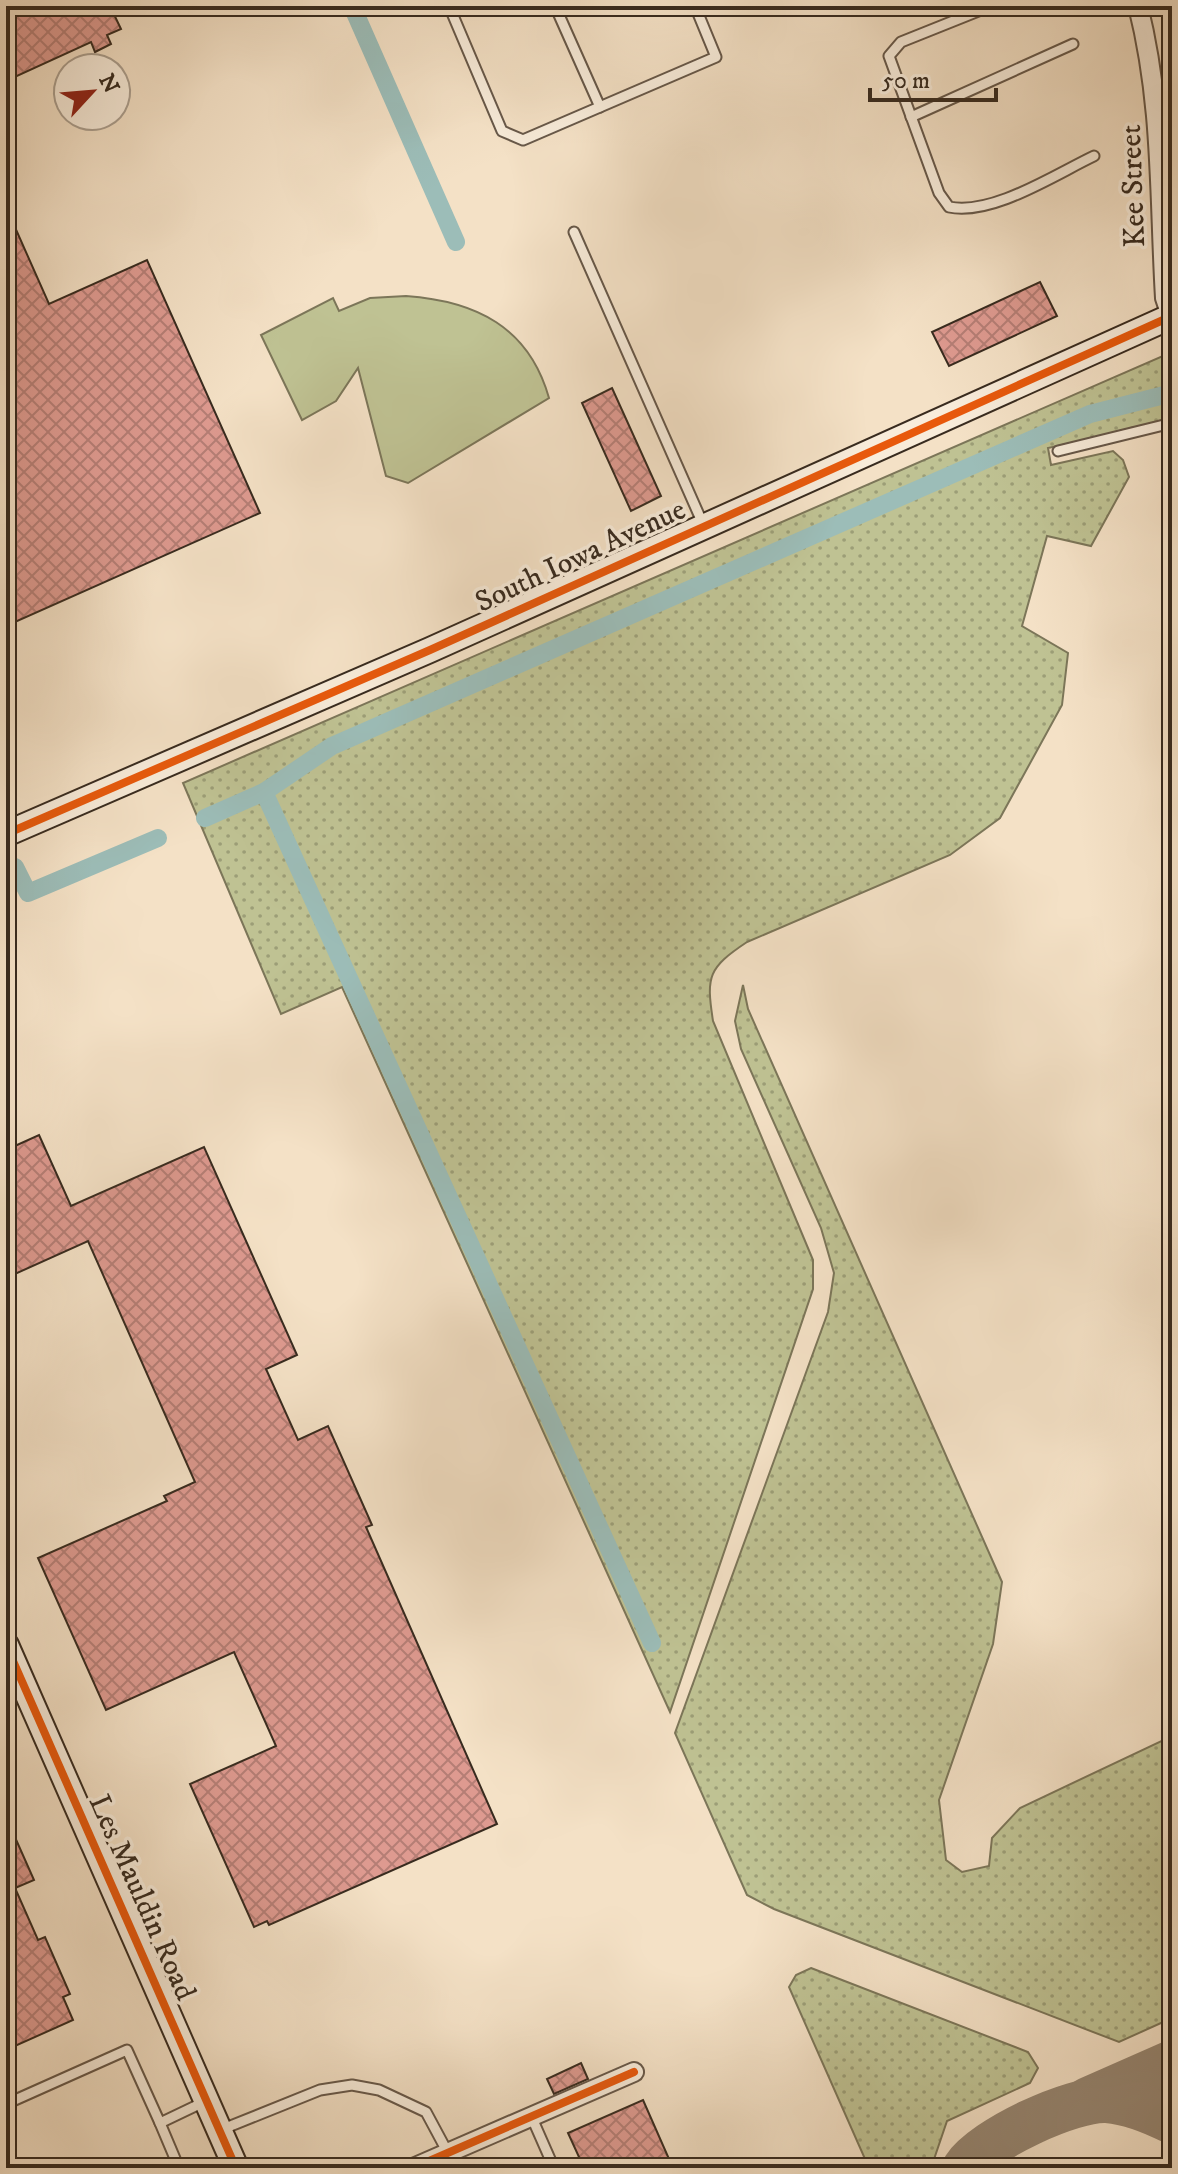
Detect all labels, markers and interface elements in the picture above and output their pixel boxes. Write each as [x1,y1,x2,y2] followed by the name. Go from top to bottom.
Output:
[52,52,132,132] north arrow
[870,52,996,102] scale bar
[882,66,930,96] text: 50 m
[93,70,125,98] text: N
[1113,124,1154,248] street label: Kee Street
[470,491,692,621] street label: South Iowa Avenue
[80,1789,204,2006] street label: Les Mauldin Road

